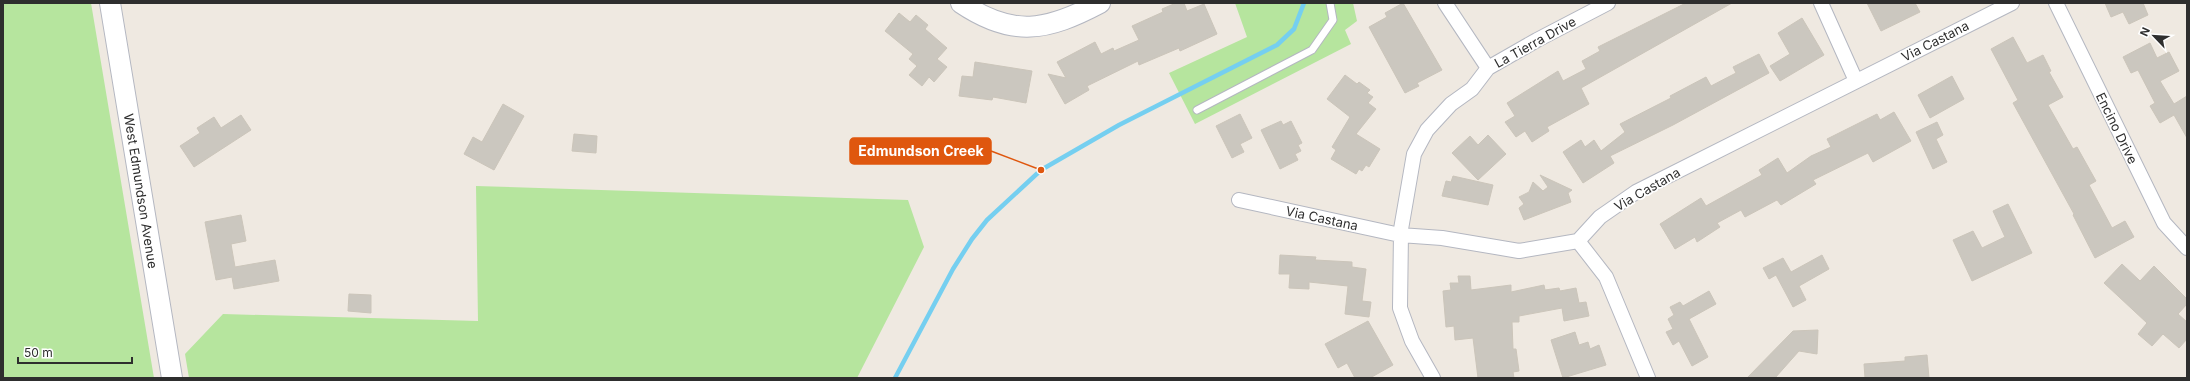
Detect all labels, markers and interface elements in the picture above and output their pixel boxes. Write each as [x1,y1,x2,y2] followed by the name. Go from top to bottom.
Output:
[1491,13,1579,71] street label: La Tierra Drive
[2134,16,2174,56] north arrow
[1899,17,1971,65] street label: Via Castana
[2137,25,2153,39] text: N
[2093,90,2141,166] street label: Encino Drive
[121,112,161,270] street label: West Edmundson Avenue
[850,138,991,164] callout: Edmundson Creek
[858,142,985,159] text: Edmundson Creek
[1611,164,1683,214] street label: Via Castana
[1284,203,1360,233] street label: Via Castana
[18,339,132,365] scale bar
[24,345,53,360] text: 50 m

